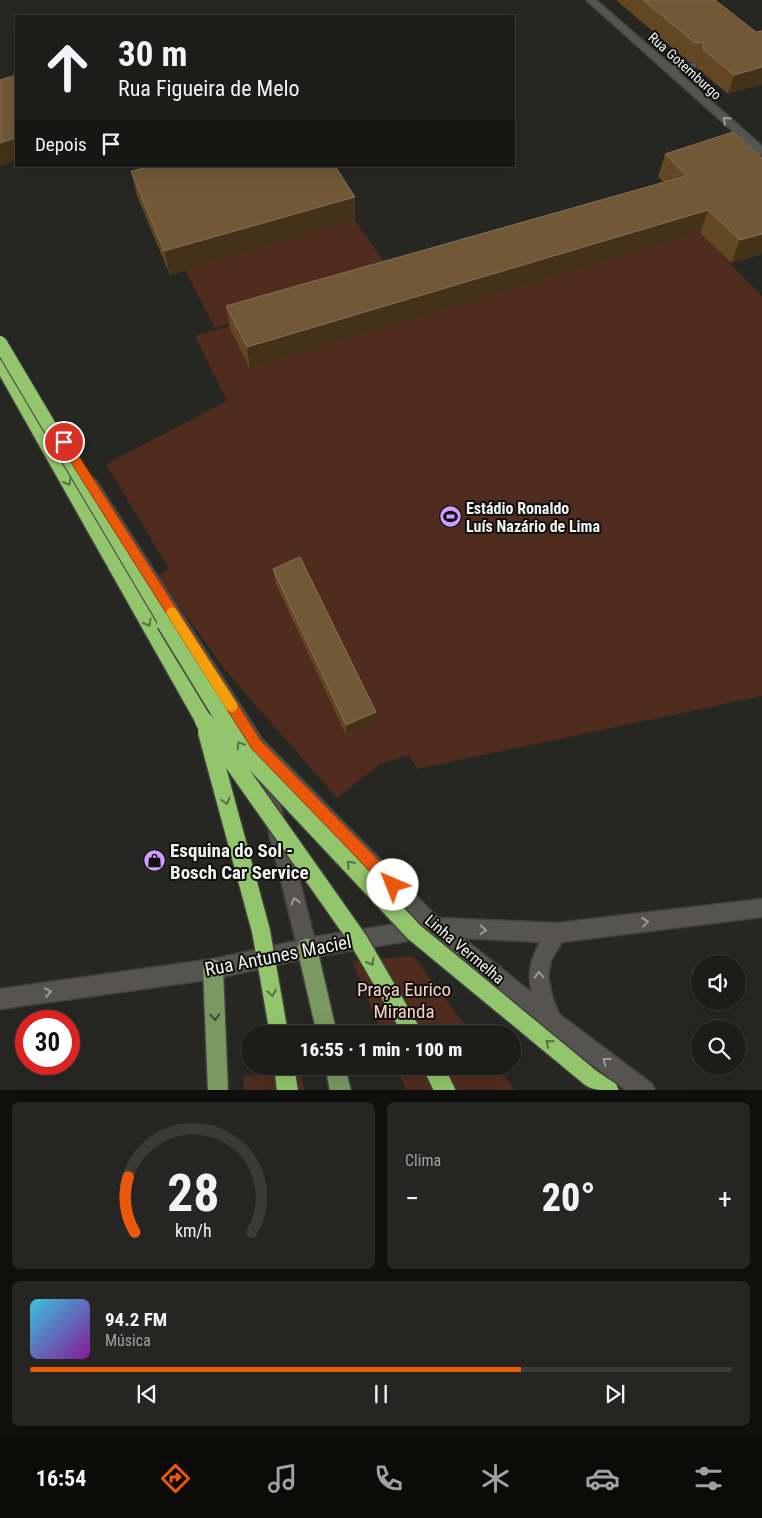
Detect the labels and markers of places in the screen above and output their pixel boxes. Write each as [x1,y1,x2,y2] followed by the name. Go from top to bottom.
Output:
[43,421,85,463] pin
[466,499,600,536] place label: Estádio Ronaldo Luís Nazário de Lima
[438,505,462,529] sports icon: Estádio Ronaldo Luís Nazário de Lima
[170,839,309,884] place label: Esquina do Sol - Bosch Car Service
[142,849,166,873] shop icon: Esquina do Sol - Bosch Car Service

